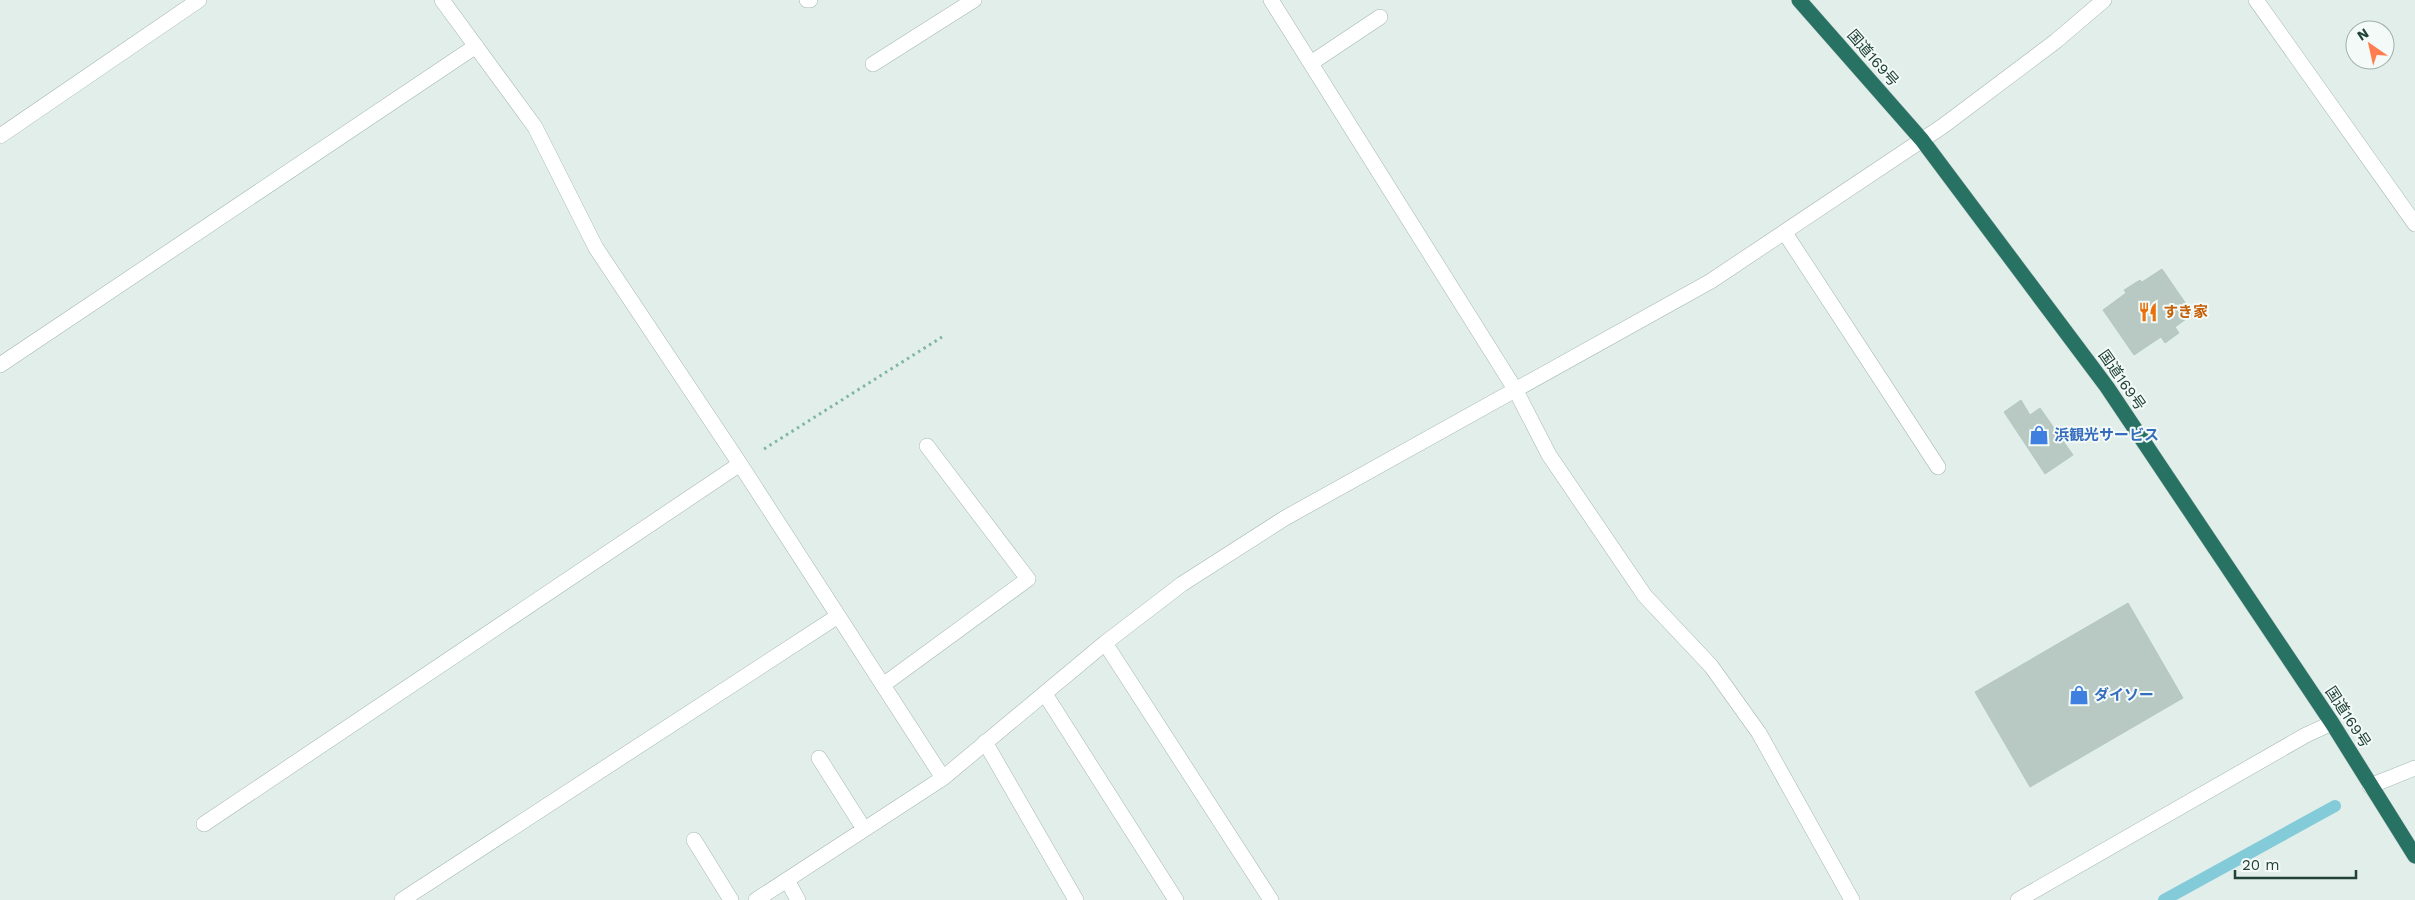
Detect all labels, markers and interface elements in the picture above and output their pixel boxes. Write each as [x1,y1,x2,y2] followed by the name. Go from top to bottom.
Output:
[2345,20,2395,70] north arrow
[2354,25,2372,44] text: N
[1843,26,1903,90] street label: 国道169号
[2137,301,2159,323] restaurant icon: すき家
[2163,303,2208,321] place label: すき家
[2095,346,2149,414] street label: 国道169号
[2028,424,2050,446] shop icon: 浜観光サービス
[2054,426,2159,444] place label: 浜観光サービス
[2322,683,2374,751] street label: 国道169号
[2068,684,2090,706] shop icon: ダイソー
[2094,686,2154,704] place label: ダイソー
[2235,848,2356,880] scale bar
[2242,856,2280,874] text: 20 m

